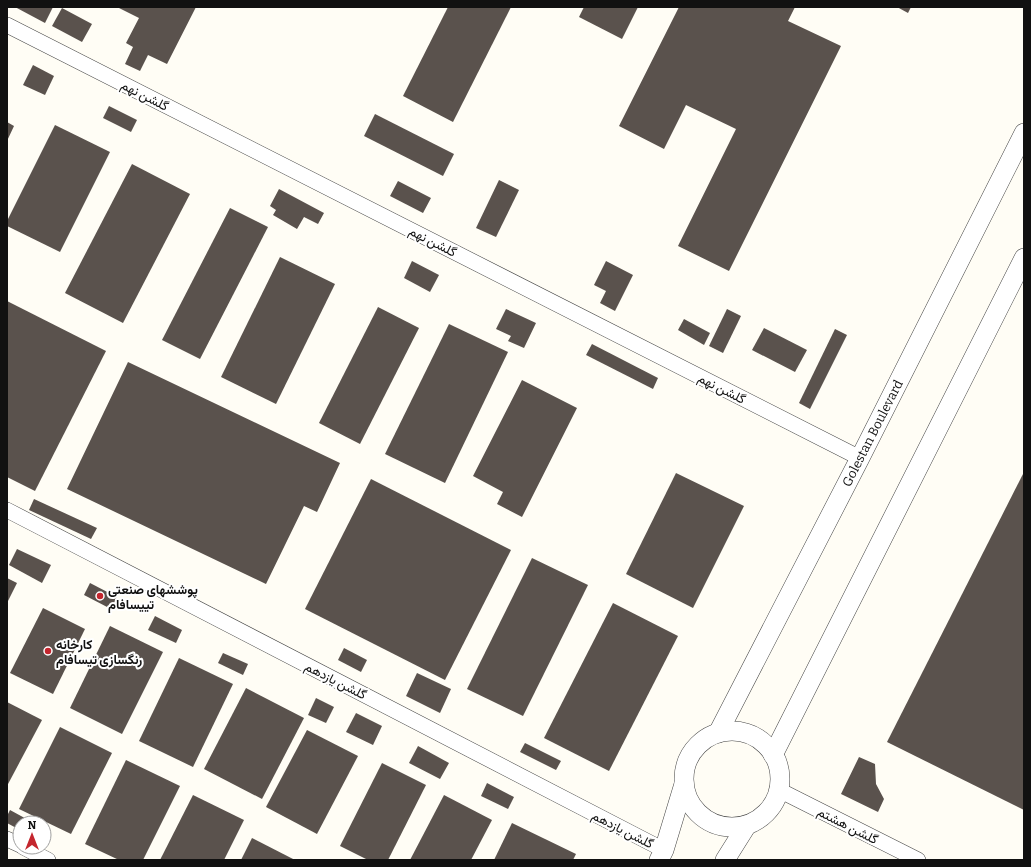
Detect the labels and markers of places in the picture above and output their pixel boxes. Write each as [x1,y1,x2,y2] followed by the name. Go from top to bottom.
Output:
[108,582,198,613] place label: پوششهای صنعتی تییسافام
[95,591,105,601] marker: پوششهای صنعتی تییسافام
[56,637,143,668] place label: کارخانه رنگسازی تیسافام
[43,646,53,656] marker: کارخانه رنگسازی تیسافام

